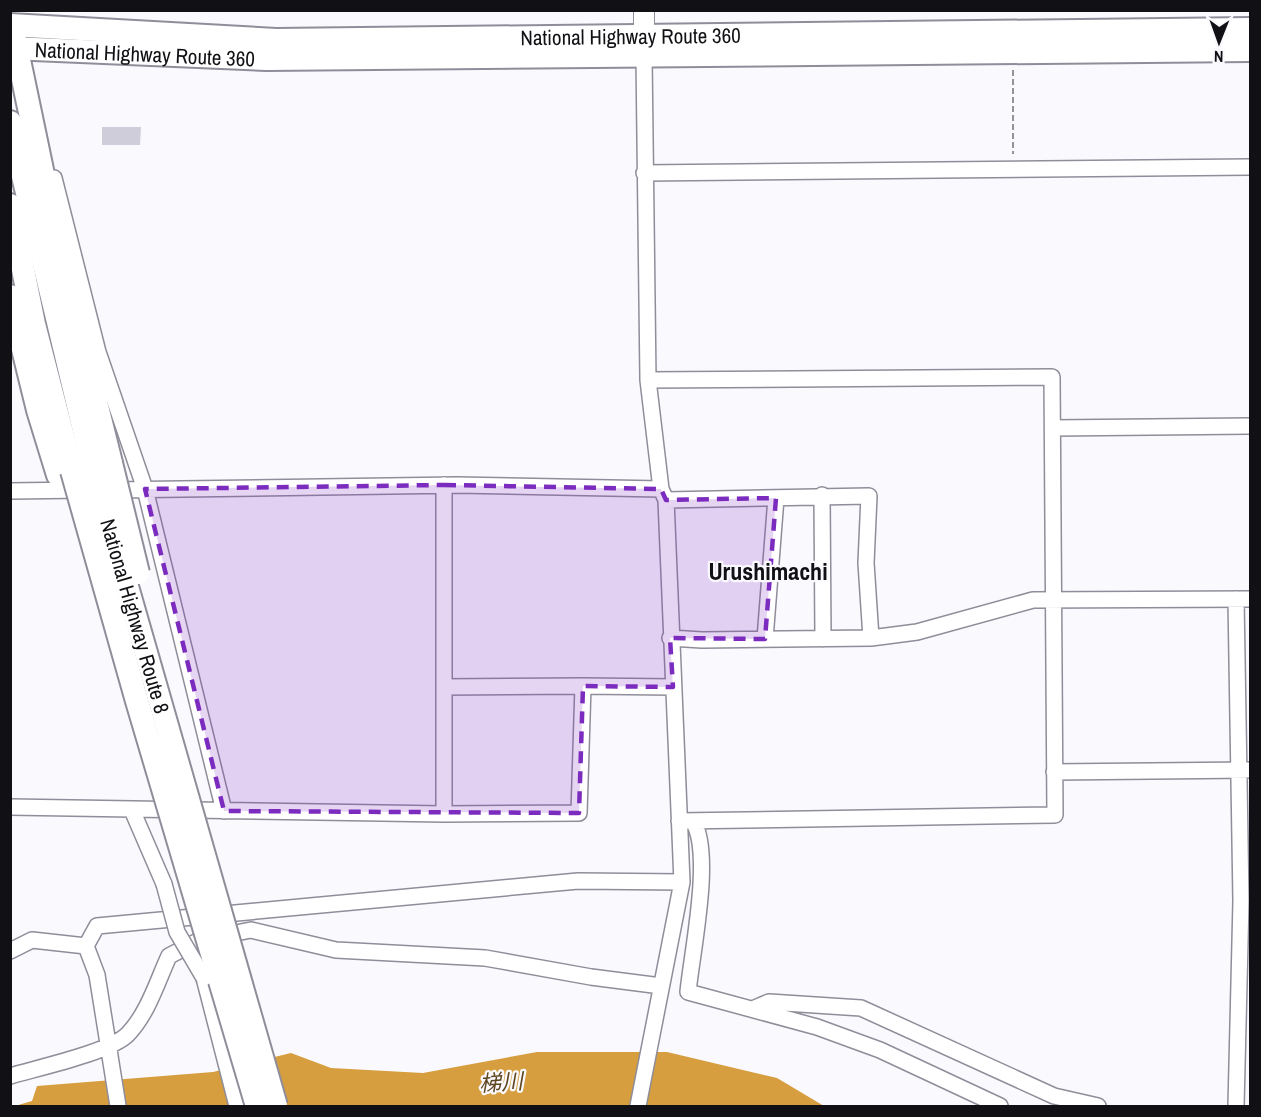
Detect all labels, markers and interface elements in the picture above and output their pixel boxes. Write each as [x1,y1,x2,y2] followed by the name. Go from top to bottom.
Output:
[1189,12,1249,72] north arrow
[520,20,741,52] street label: National Highway Route 360
[34,35,256,73] street label: National Highway Route 360
[1214,46,1224,68] text: N
[94,515,177,717] street label: National Highway Route 8
[708,555,828,587] district label: Urushimachi
[478,1065,526,1098] water label: 梯川

